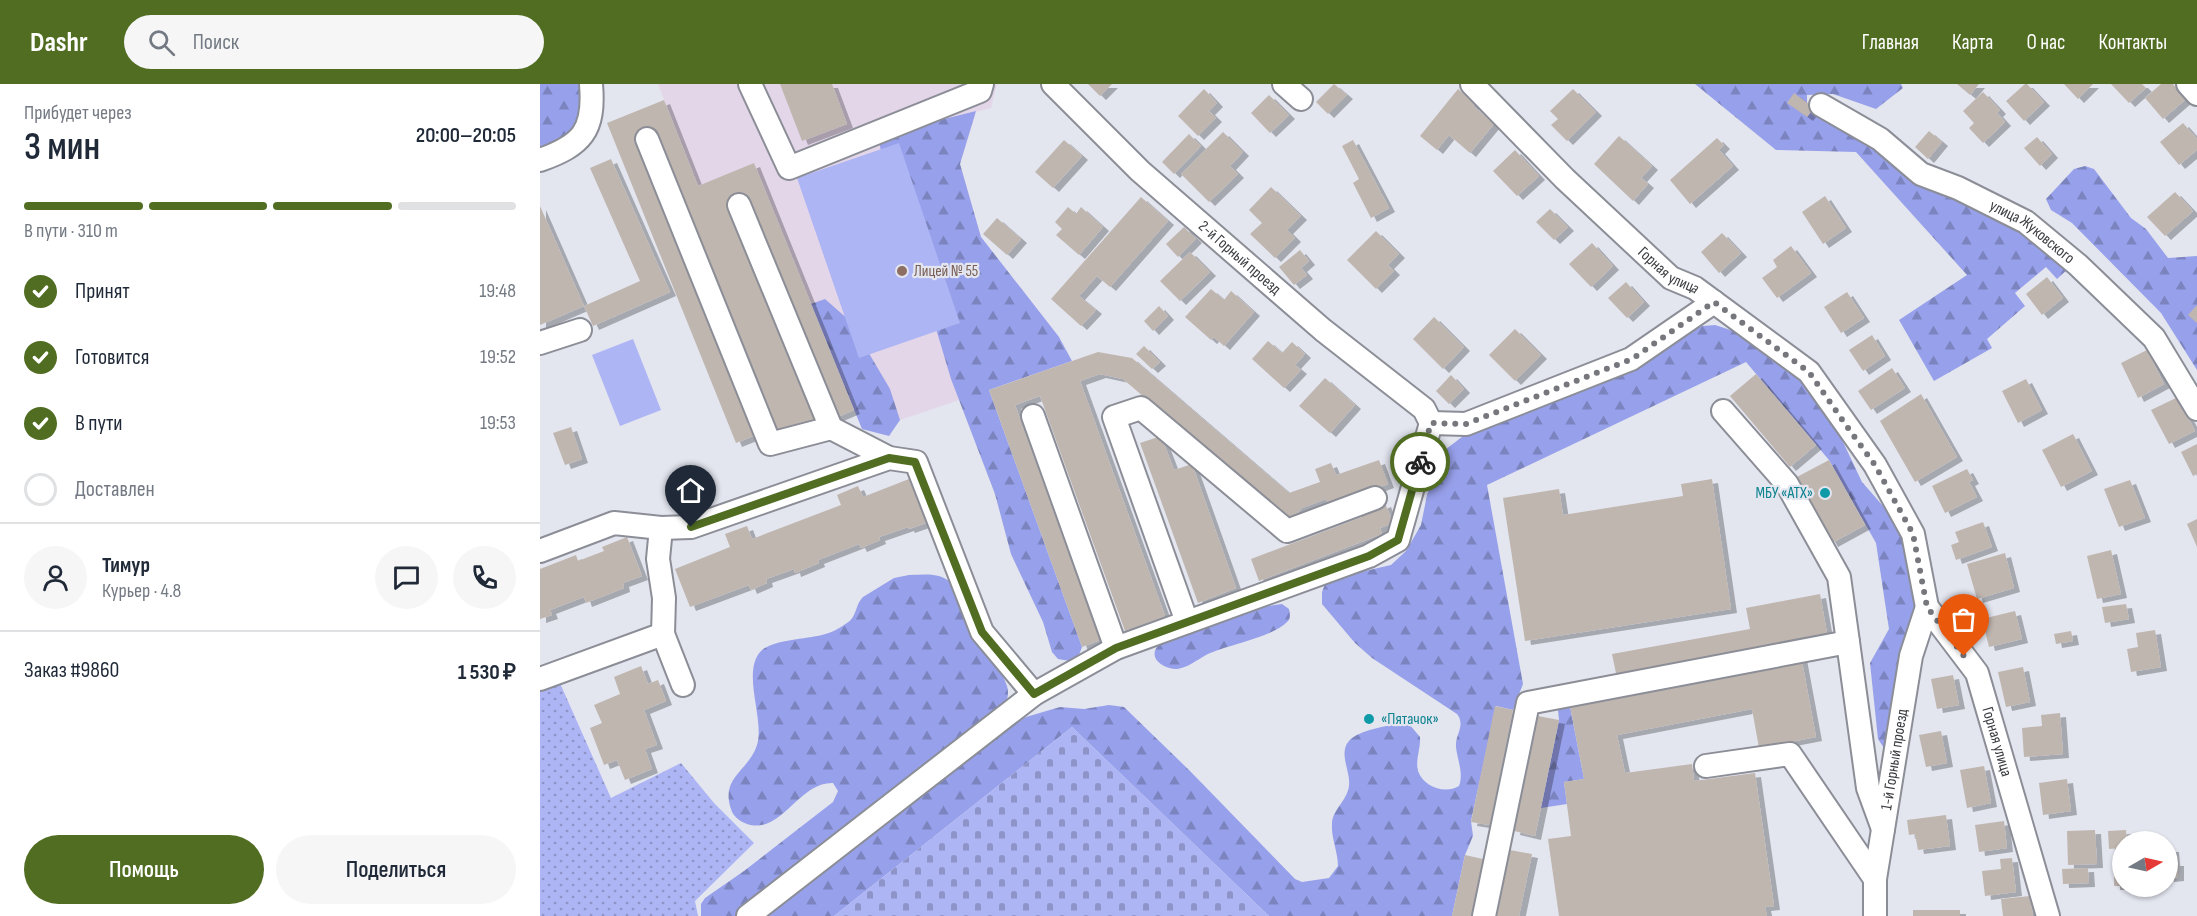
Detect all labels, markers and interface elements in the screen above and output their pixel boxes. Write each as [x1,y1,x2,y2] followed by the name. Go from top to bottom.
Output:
[124,15,544,69] search box
[30,26,88,59] text: Dashr
[145,26,178,59] icon: search
[193,29,239,56] text: Поиск
[1862,30,1919,55] text: Главная
[1952,30,1993,55] text: Карта
[2026,30,2065,55] text: О нас
[2098,30,2167,55] text: Контакты
[24,101,132,125] text: Прибудет через
[416,122,516,149] text: 20:00–20:05
[24,124,100,171] text: 3 мин
[1986,196,2078,268] street label: улица Жуковского
[1194,217,1285,299] street label: 2-й Горный проезд
[24,219,118,243] text: В пути · 310 m
[1634,243,1704,298] street label: Горная улица
[914,262,978,281] place label: Лицей № 55
[895,264,909,278] marker: Лицей № 55
[24,275,57,308] icon: check
[75,278,130,305] text: Принят
[479,279,516,303] text: 19:48
[24,341,57,374] icon: check
[75,344,149,371] text: Готовится
[480,345,516,369] text: 19:52
[24,407,57,440] icon: check
[75,410,123,437] text: В пути
[480,411,516,435] text: 19:53
[1390,432,1450,492] courier
[1404,446,1437,479] icon: bike
[665,465,716,527] pin
[674,474,707,507] icon: home
[75,476,155,503] text: Доставлен
[1755,484,1813,503] place label: МБУ «АТХ»
[1818,486,1832,500] marker: МБУ «АТХ»
[24,546,87,609] button: person
[375,546,438,609] button: chat
[453,546,516,609] button: phone
[102,552,150,579] text: Тимур
[102,579,181,603] text: Курьер · 4.8
[1938,594,1989,656] pin
[1947,603,1980,636] icon: bag
[24,657,119,684] text: Заказ #9860
[458,659,516,686] text: 1 530 ₽
[1978,705,2016,779] street label: Горная улица
[1877,707,1912,812] street label: 1-й Горный проезд
[1381,710,1439,729] place label: «Пятачок»
[1362,712,1376,726] marker: «Пятачок»
[2112,831,2178,897] north arrow
[2112,831,2178,897] map controls
[24,835,264,904] button: Помощь
[276,835,516,904] button: Поделиться

